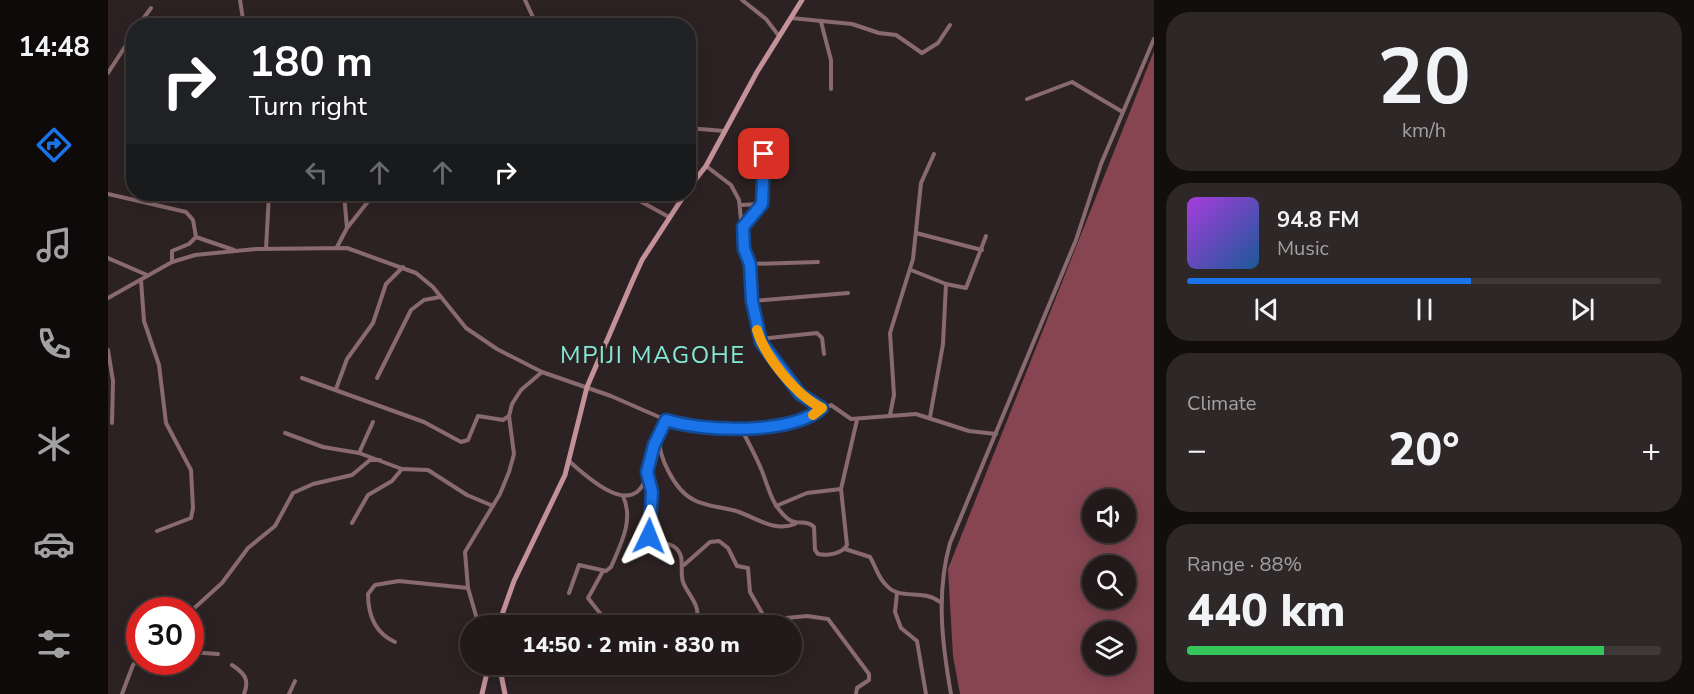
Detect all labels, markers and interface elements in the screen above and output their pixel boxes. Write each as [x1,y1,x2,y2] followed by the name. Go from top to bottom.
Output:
[1377,24,1471,131] text: 20
[18,29,90,66] text: 14:48
[249,34,373,91] text: 180 m
[150,42,228,120] icon: right
[249,88,367,125] text: Turn right
[1402,117,1446,144] text: km/h
[33,124,75,166] icon: directions
[738,128,789,179] pin
[747,137,780,170] icon: arrive
[300,156,333,189] icon: left
[363,156,396,189] icon: ahead
[426,156,459,189] icon: ahead
[489,156,522,189] icon: right
[1277,205,1359,235] text: 94.8 FM
[33,224,75,266] icon: music
[1277,235,1329,262] text: Music
[1250,293,1283,326] icon: previous
[1408,293,1441,326] icon: pause
[1566,293,1599,326] icon: next
[33,323,75,365] icon: phone
[560,339,746,371] district label: MPIJI MAGOHE
[1187,390,1256,417] text: Climate
[1388,420,1460,481] text: 20°
[33,423,75,465] icon: climate
[1187,428,1207,473] text: −
[1641,428,1661,473] text: +
[1082,489,1136,675] map controls
[1082,489,1136,543] button: sound
[617,504,681,568] position arrow
[33,523,75,565] icon: car
[1187,551,1302,578] text: Range · 88%
[1082,555,1136,609] button: search
[1187,581,1346,642] text: 440 km
[126,597,204,675] speed limit sign: 30
[1082,621,1136,675] button: layers
[33,623,75,665] icon: filters
[522,630,740,660] text: 14:50 · 2 min · 830 m

